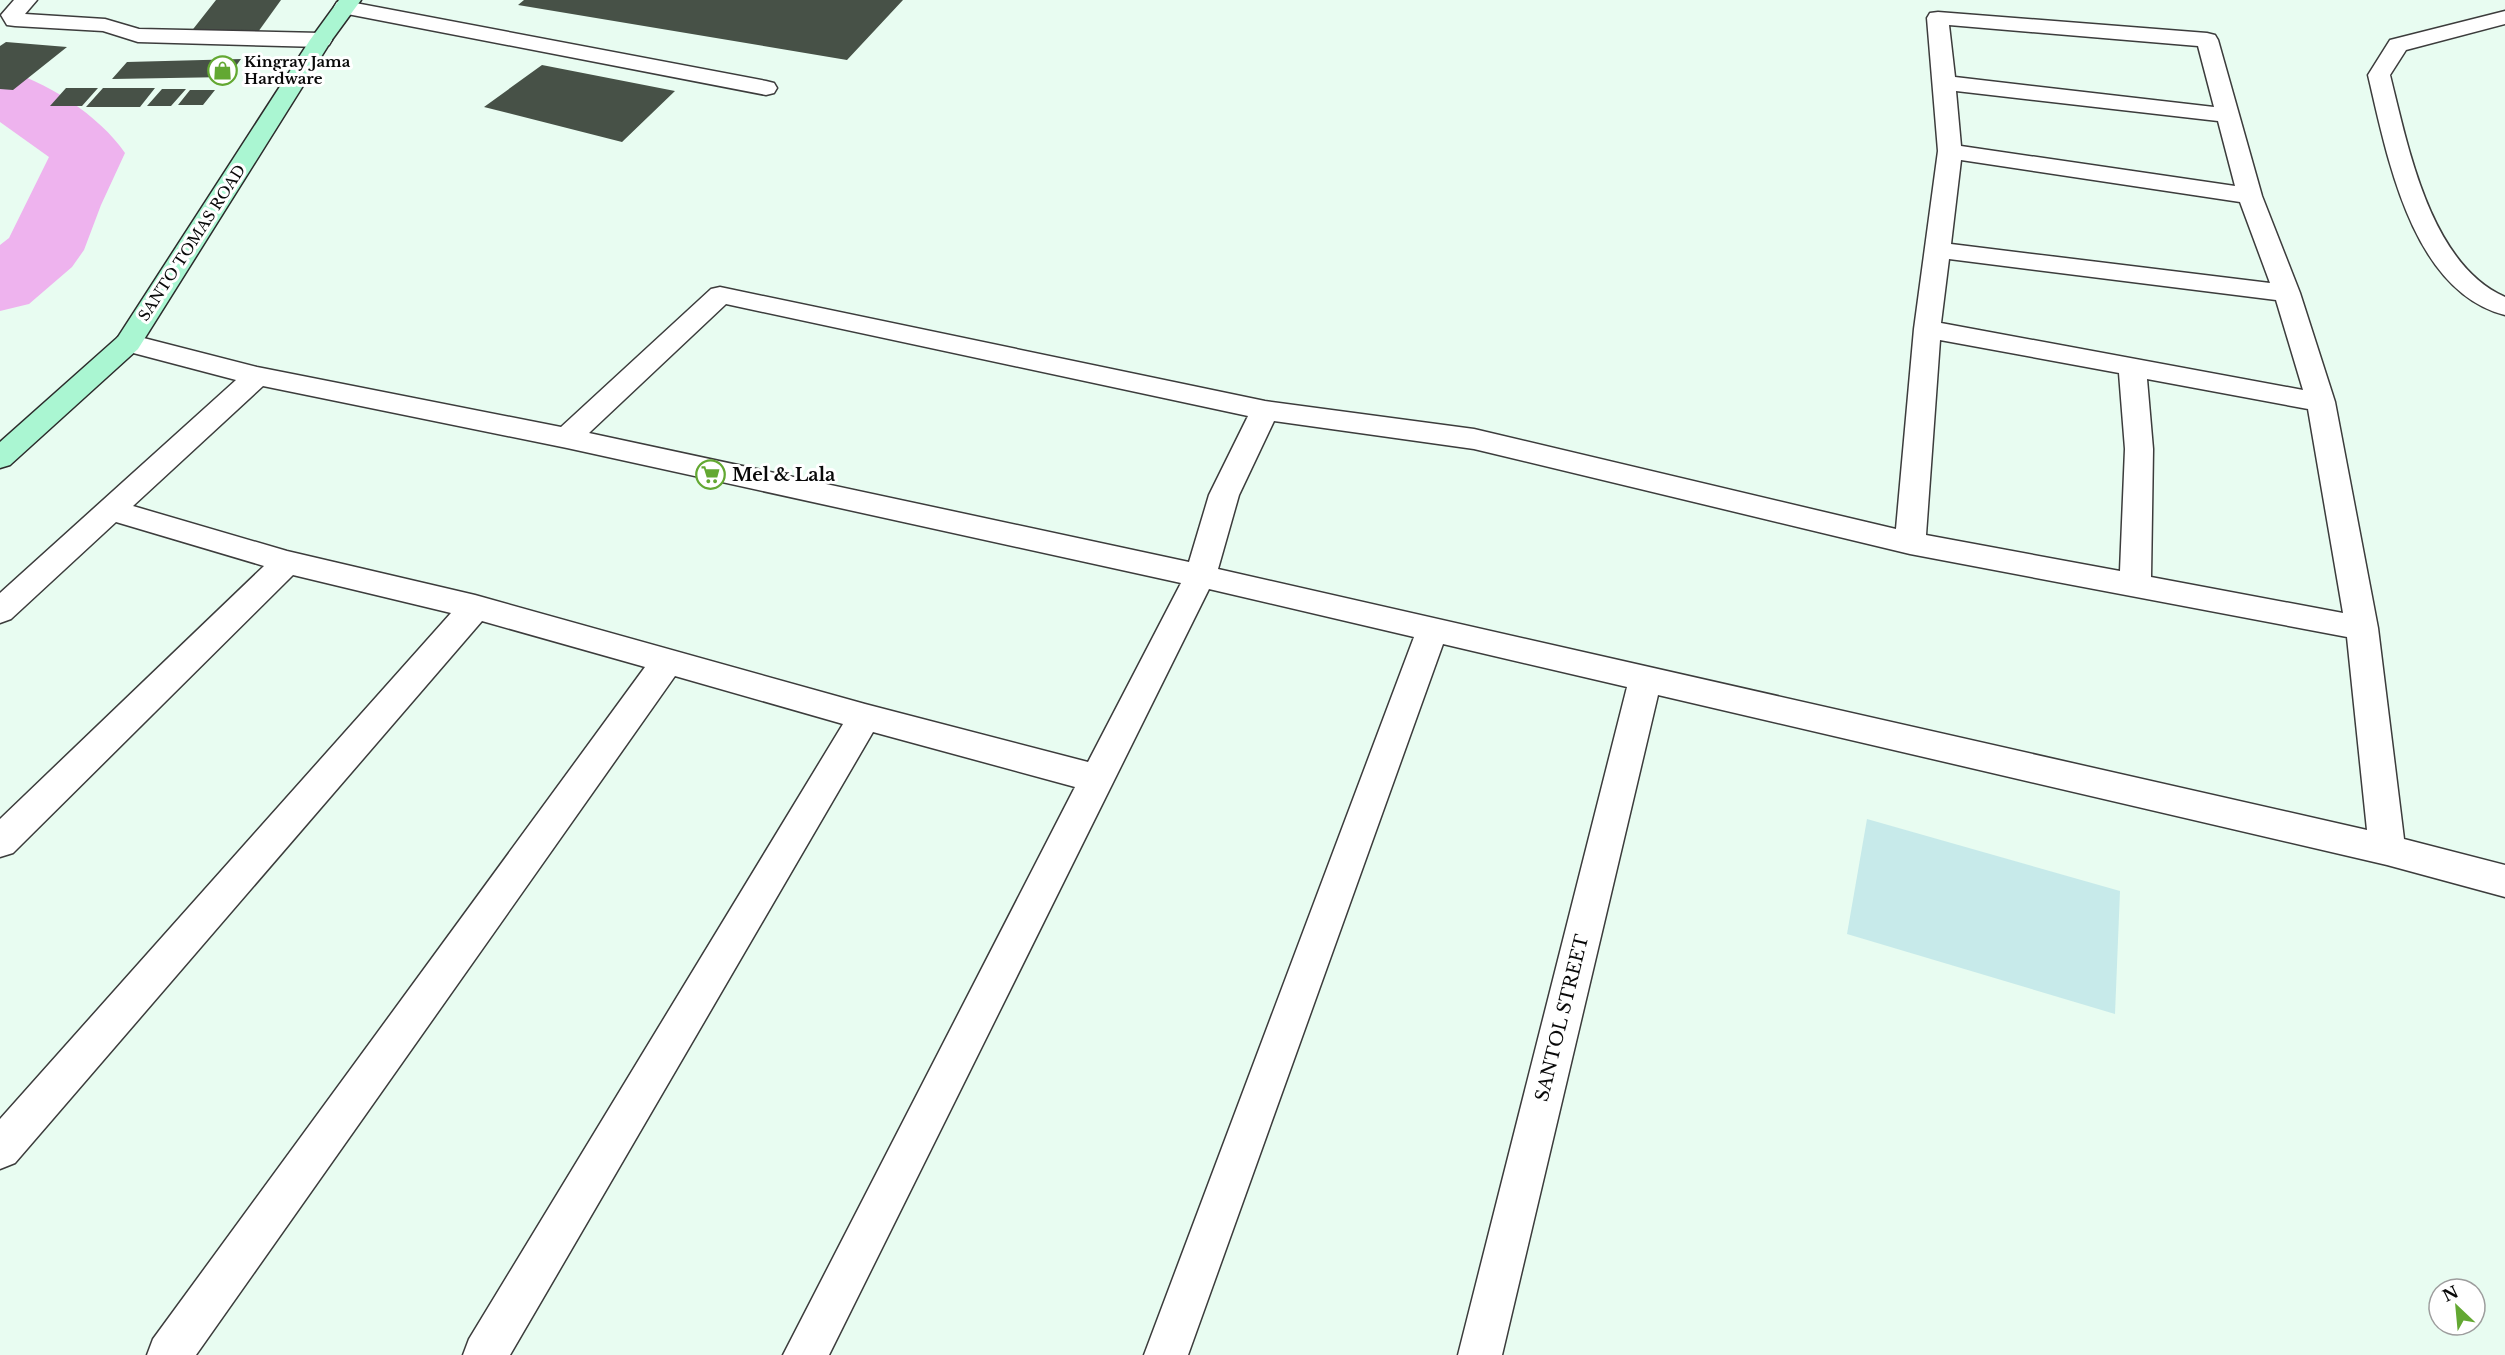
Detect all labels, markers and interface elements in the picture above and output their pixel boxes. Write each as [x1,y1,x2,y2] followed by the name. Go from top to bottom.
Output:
[244,52,351,88] place label: Kingray Jama Hardware
[207,55,239,87] shop icon: Kingray Jama Hardware
[134,161,249,324] street label: SANTO TOMAS ROAD
[695,459,727,491] supermarket icon: Mel & Lala
[732,464,836,486] place label: Mel & Lala
[1531,932,1593,1104] street label: SANTOL STREET
[2427,1277,2487,1337] north arrow
[2439,1281,2462,1306] text: N

